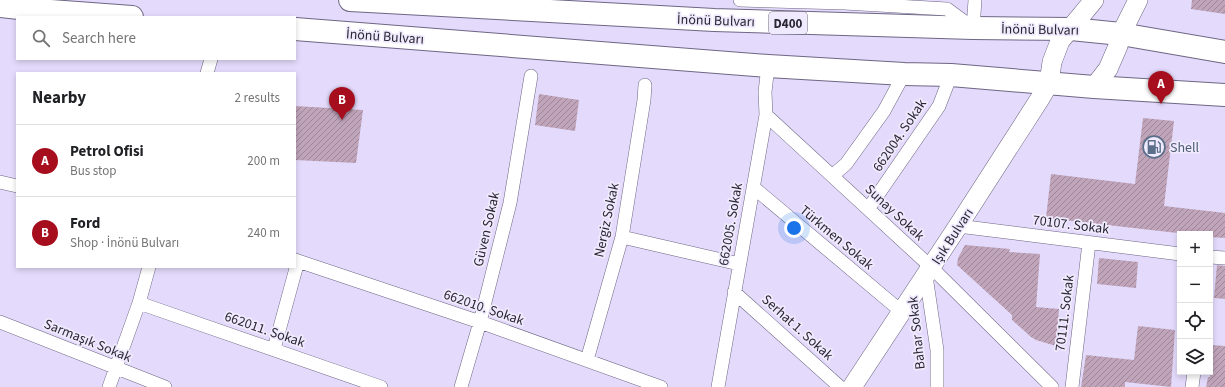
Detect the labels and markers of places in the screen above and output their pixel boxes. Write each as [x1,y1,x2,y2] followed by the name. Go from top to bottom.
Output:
[1148,71,1174,104] pin: A
[329,87,355,120] pin: B
[1141,134,1167,160] fuel station icon: Shell
[1170,138,1200,158] place label: Shell

